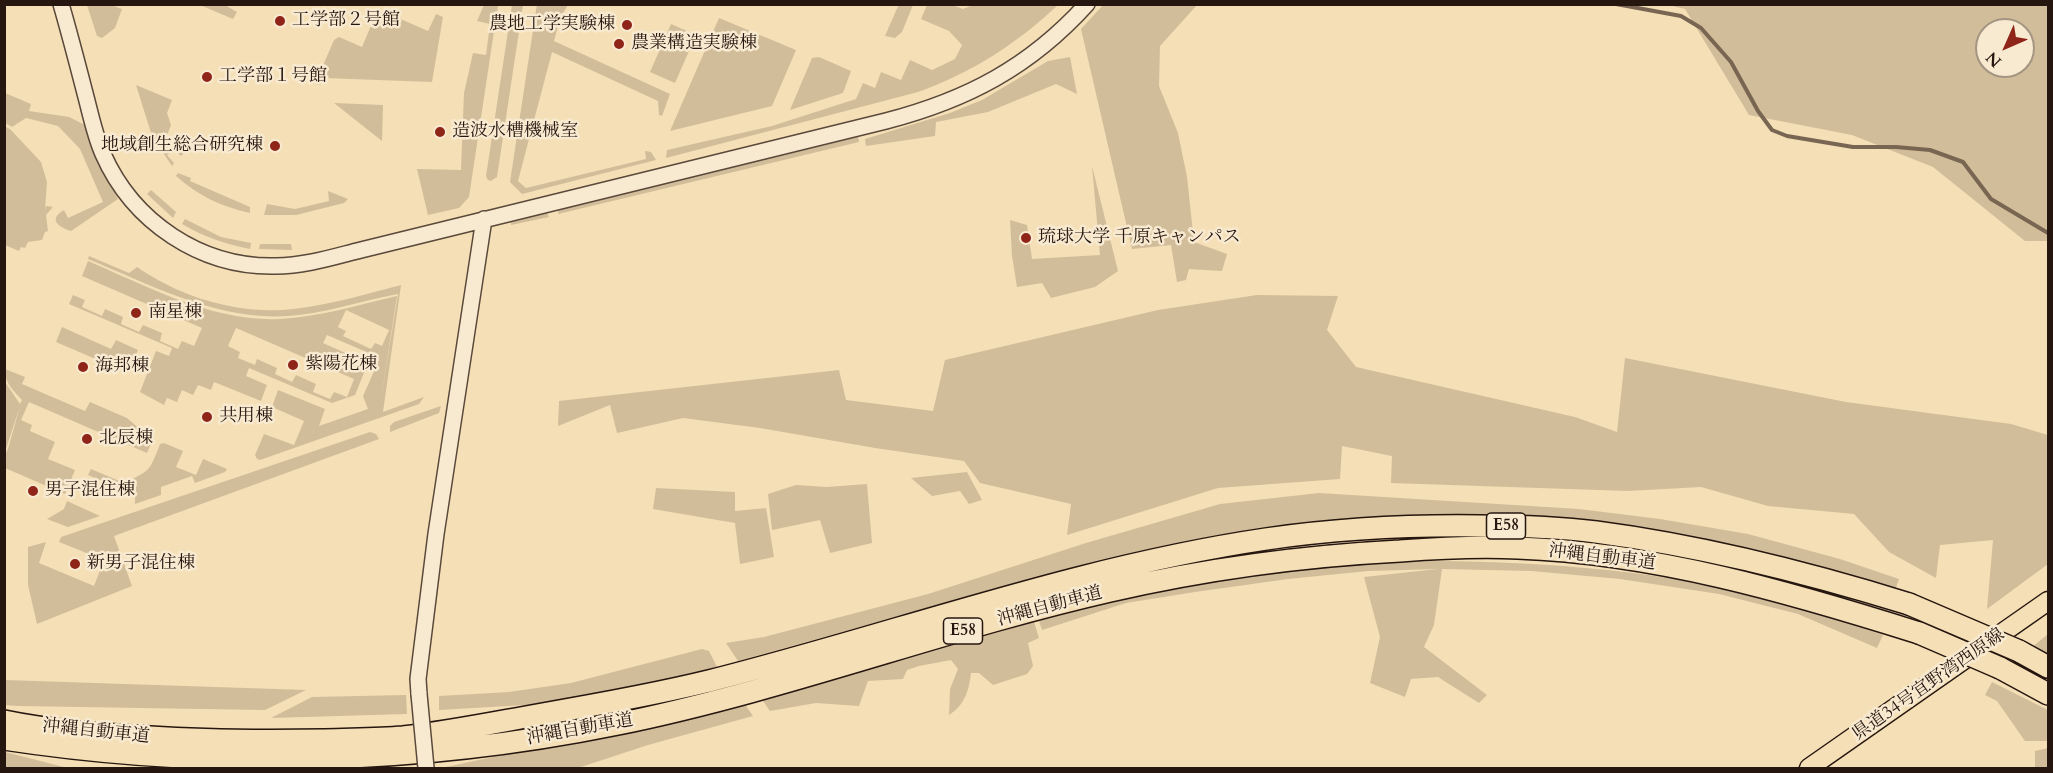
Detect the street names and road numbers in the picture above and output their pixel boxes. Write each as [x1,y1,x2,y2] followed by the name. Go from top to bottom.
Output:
[1486,513,1526,539] road number: E58
[1547,541,1657,575] street label: 沖縄自動車道
[995,583,1105,631] street label: 沖縄自動車道
[944,618,982,644] road number: E58
[1849,624,2009,746] street label: 県道34号宜野湾西原線
[525,710,635,750] street label: 沖縄自動車道
[41,716,151,748] street label: 沖縄自動車道

